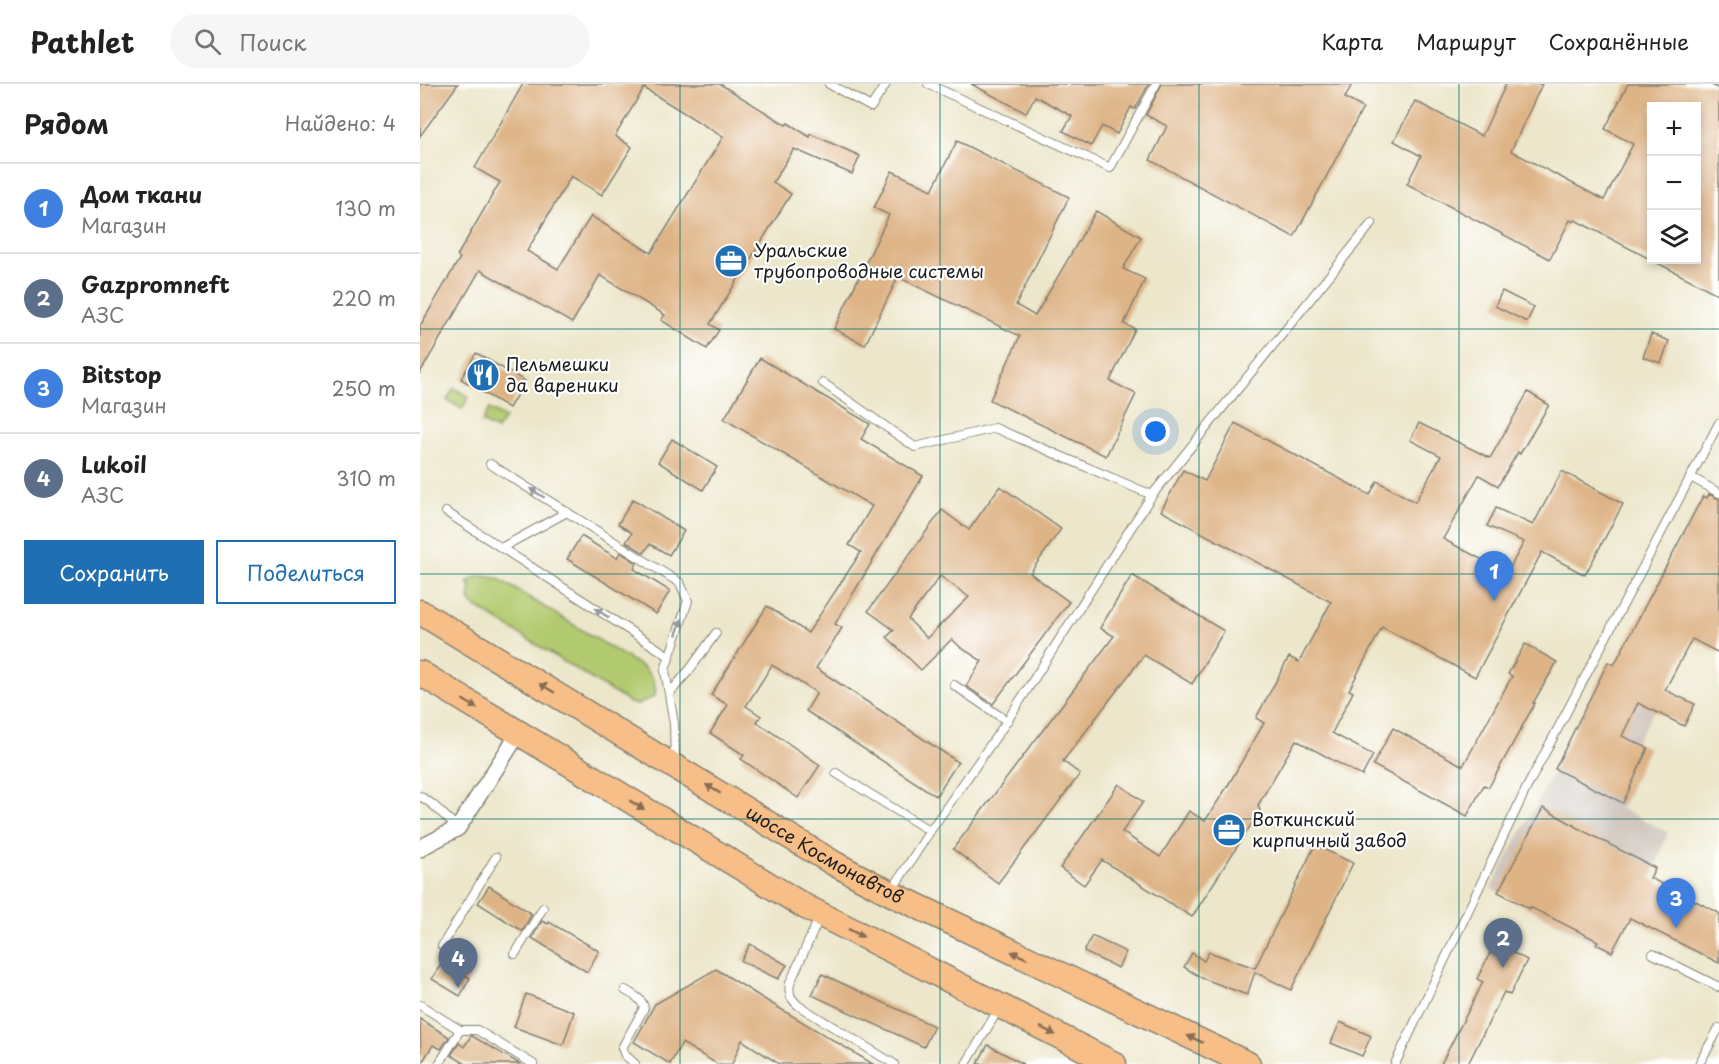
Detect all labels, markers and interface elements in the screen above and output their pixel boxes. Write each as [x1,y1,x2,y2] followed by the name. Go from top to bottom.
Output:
[170,14,590,68] search box
[30,20,134,63] text: Pathlet
[191,25,224,58] icon: search
[239,25,306,58] text: Поиск
[1322,25,1383,57] text: Карта
[1416,25,1516,57] text: Маршрут
[1549,25,1689,57] text: Сохранённые
[1647,102,1701,264] map controls
[1647,102,1701,156] button: +
[24,104,109,143] text: Рядом
[285,108,396,138] text: Найдено: 4
[1647,156,1701,210] button: −
[81,177,202,210] text: Дом ткани
[39,193,48,223] text: 1
[336,193,396,223] text: 130 m
[81,210,167,240] text: Магазин
[1647,210,1701,264] button: layers
[754,236,984,284] place label: Уральские трубопроводные системы
[713,243,749,279] office icon: Уральские трубопроводные системы
[81,267,230,300] text: Gazpromneft
[36,283,51,313] text: 2
[332,283,396,313] text: 220 m
[81,300,124,330] text: АЗС
[506,350,619,398] place label: Пельмешки да вареники
[81,357,162,390] text: Bitstop
[465,357,501,393] restaurant icon: Пельмешки да вареники
[37,373,50,403] text: 3
[332,373,396,403] text: 250 m
[81,390,167,420] text: Магазин
[1141,417,1170,446] your location
[81,447,147,480] text: Lukoil
[37,463,50,493] text: 4
[336,463,396,493] text: 310 m
[81,480,124,510] text: АЗС
[528,488,545,499] one-way arrow
[24,540,204,604] button: Сохранить
[216,540,396,604] button: Поделиться
[1474,552,1514,601] pin: 1
[594,608,611,619] one-way arrow
[675,618,685,636] one-way arrow
[539,682,555,693] one-way arrow
[462,699,478,710] one-way arrow
[705,784,721,795] one-way arrow
[741,798,908,910] street label: шоссе Космонавтов
[629,800,645,811] one-way arrow
[1252,805,1407,853] place label: Воткинский кирпичный завод
[1211,812,1247,848] office icon: Воткинский кирпичный завод
[1656,878,1696,928] pin: 3
[1484,918,1522,968] pin: 2
[847,927,865,937] one-way arrow
[438,938,477,988] pin: 4
[1010,950,1027,959] one-way arrow
[1040,1026,1057,1035] one-way arrow
[1186,1034,1203,1043] one-way arrow

